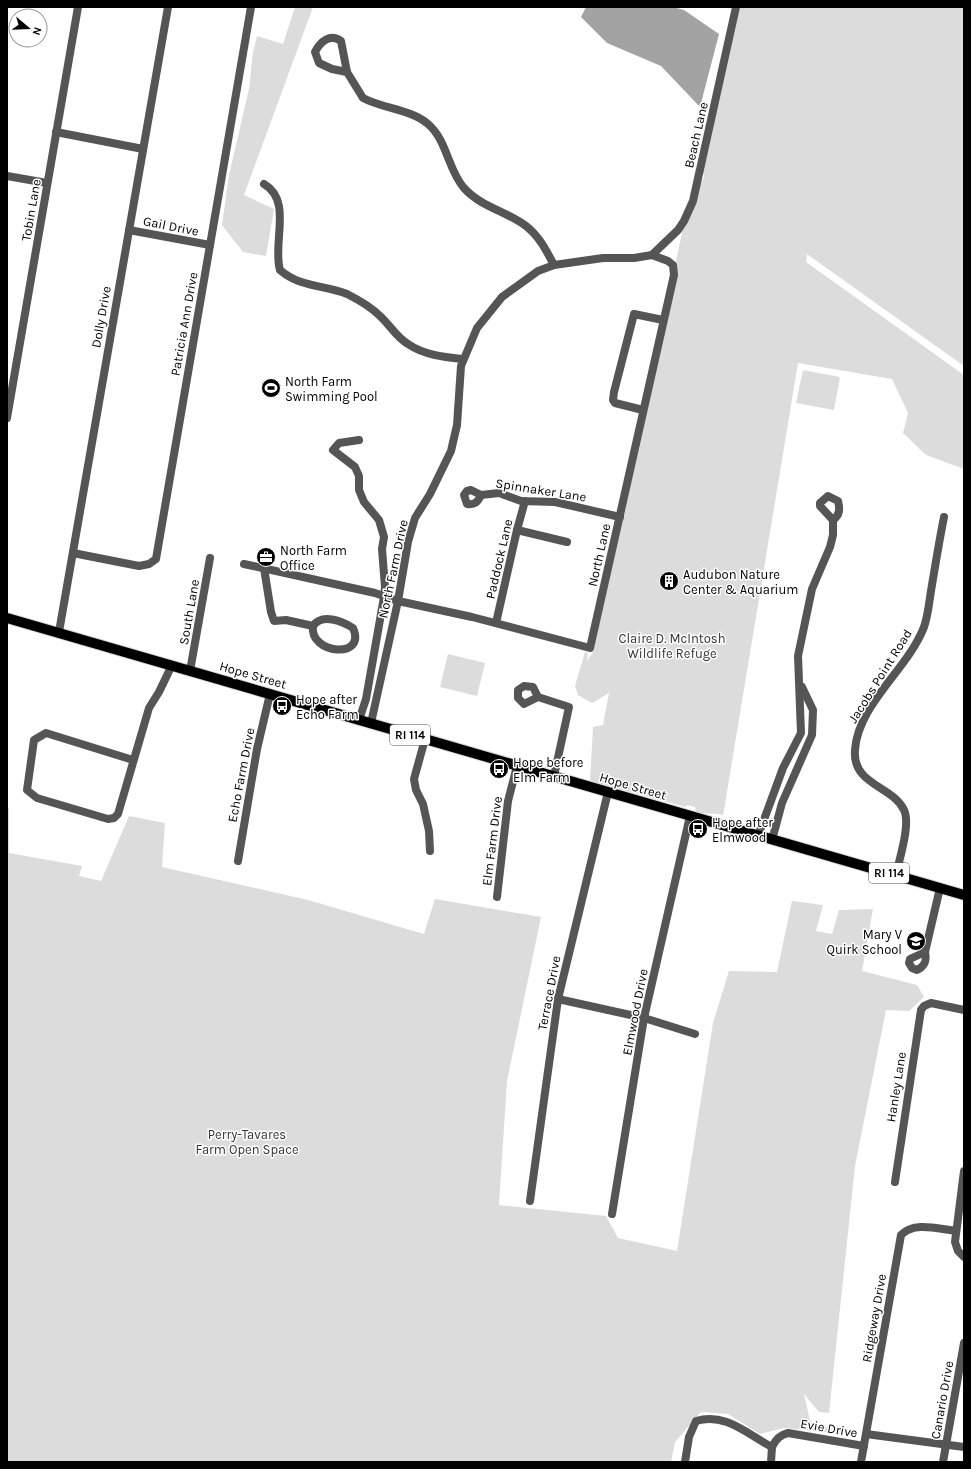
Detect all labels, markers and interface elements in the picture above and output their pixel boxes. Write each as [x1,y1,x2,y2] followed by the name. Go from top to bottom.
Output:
[8,8,48,48] north arrow
[30,25,44,37] text: N
[681,100,711,169] street label: Beach Lane
[18,177,44,242] street label: Tobin Lane
[142,213,200,239] street label: Gail Drive
[167,271,201,377] street label: Patricia Ann Drive
[88,285,114,349] street label: Dolly Drive
[285,374,378,404] place label: North Farm Swimming Pool
[260,377,282,399] sports icon: North Farm Swimming Pool
[495,475,588,505] street label: Spinnaker Lane
[482,517,516,601] street label: Paddock Lane
[375,518,411,620] street label: North Farm Drive
[584,522,614,588] street label: North Lane
[280,543,347,573] place label: North Farm Office
[255,546,277,568] office icon: North Farm Office
[683,567,799,598] place label: Audubon Nature Center & Aquarium
[658,570,680,592] building icon: Audubon Nature Center & Aquarium
[176,578,202,646] street label: South Lane
[845,626,915,726] street label: Jacobs Point Road
[619,631,725,661] park label: Claire D. McIntosh Wildlife Refuge
[218,658,288,692] street label: Hope Street
[296,692,359,722] place label: Hope after Echo Farm
[271,695,293,717] bus stop icon: Hope after Echo Farm
[390,725,430,745] road number: RI 114
[224,726,258,824] street label: Echo Farm Drive
[513,755,584,785] place label: Hope before Elm Farm
[488,758,510,780] bus stop icon: Hope before Elm Farm
[598,769,668,803] street label: Hope Street
[479,795,505,887] street label: Elm Farm Drive
[712,815,773,845] place label: Hope after Elmwood
[687,818,709,840] bus stop icon: Hope after Elmwood
[869,863,909,883] road number: RI 114
[826,927,903,957] place label: Mary V Quirk School
[905,930,927,952] school or university icon: Mary V Quirk School
[534,954,564,1032] street label: Terrace Drive
[619,967,651,1057] street label: Elmwood Drive
[883,1050,909,1123] street label: Hanley Lane
[195,1127,299,1157] park label: Perry-Tavares Farm Open Space
[859,1272,889,1363] street label: Ridgeway Drive
[928,1359,956,1440] street label: Canario Drive
[799,1416,859,1440] street label: Evie Drive

